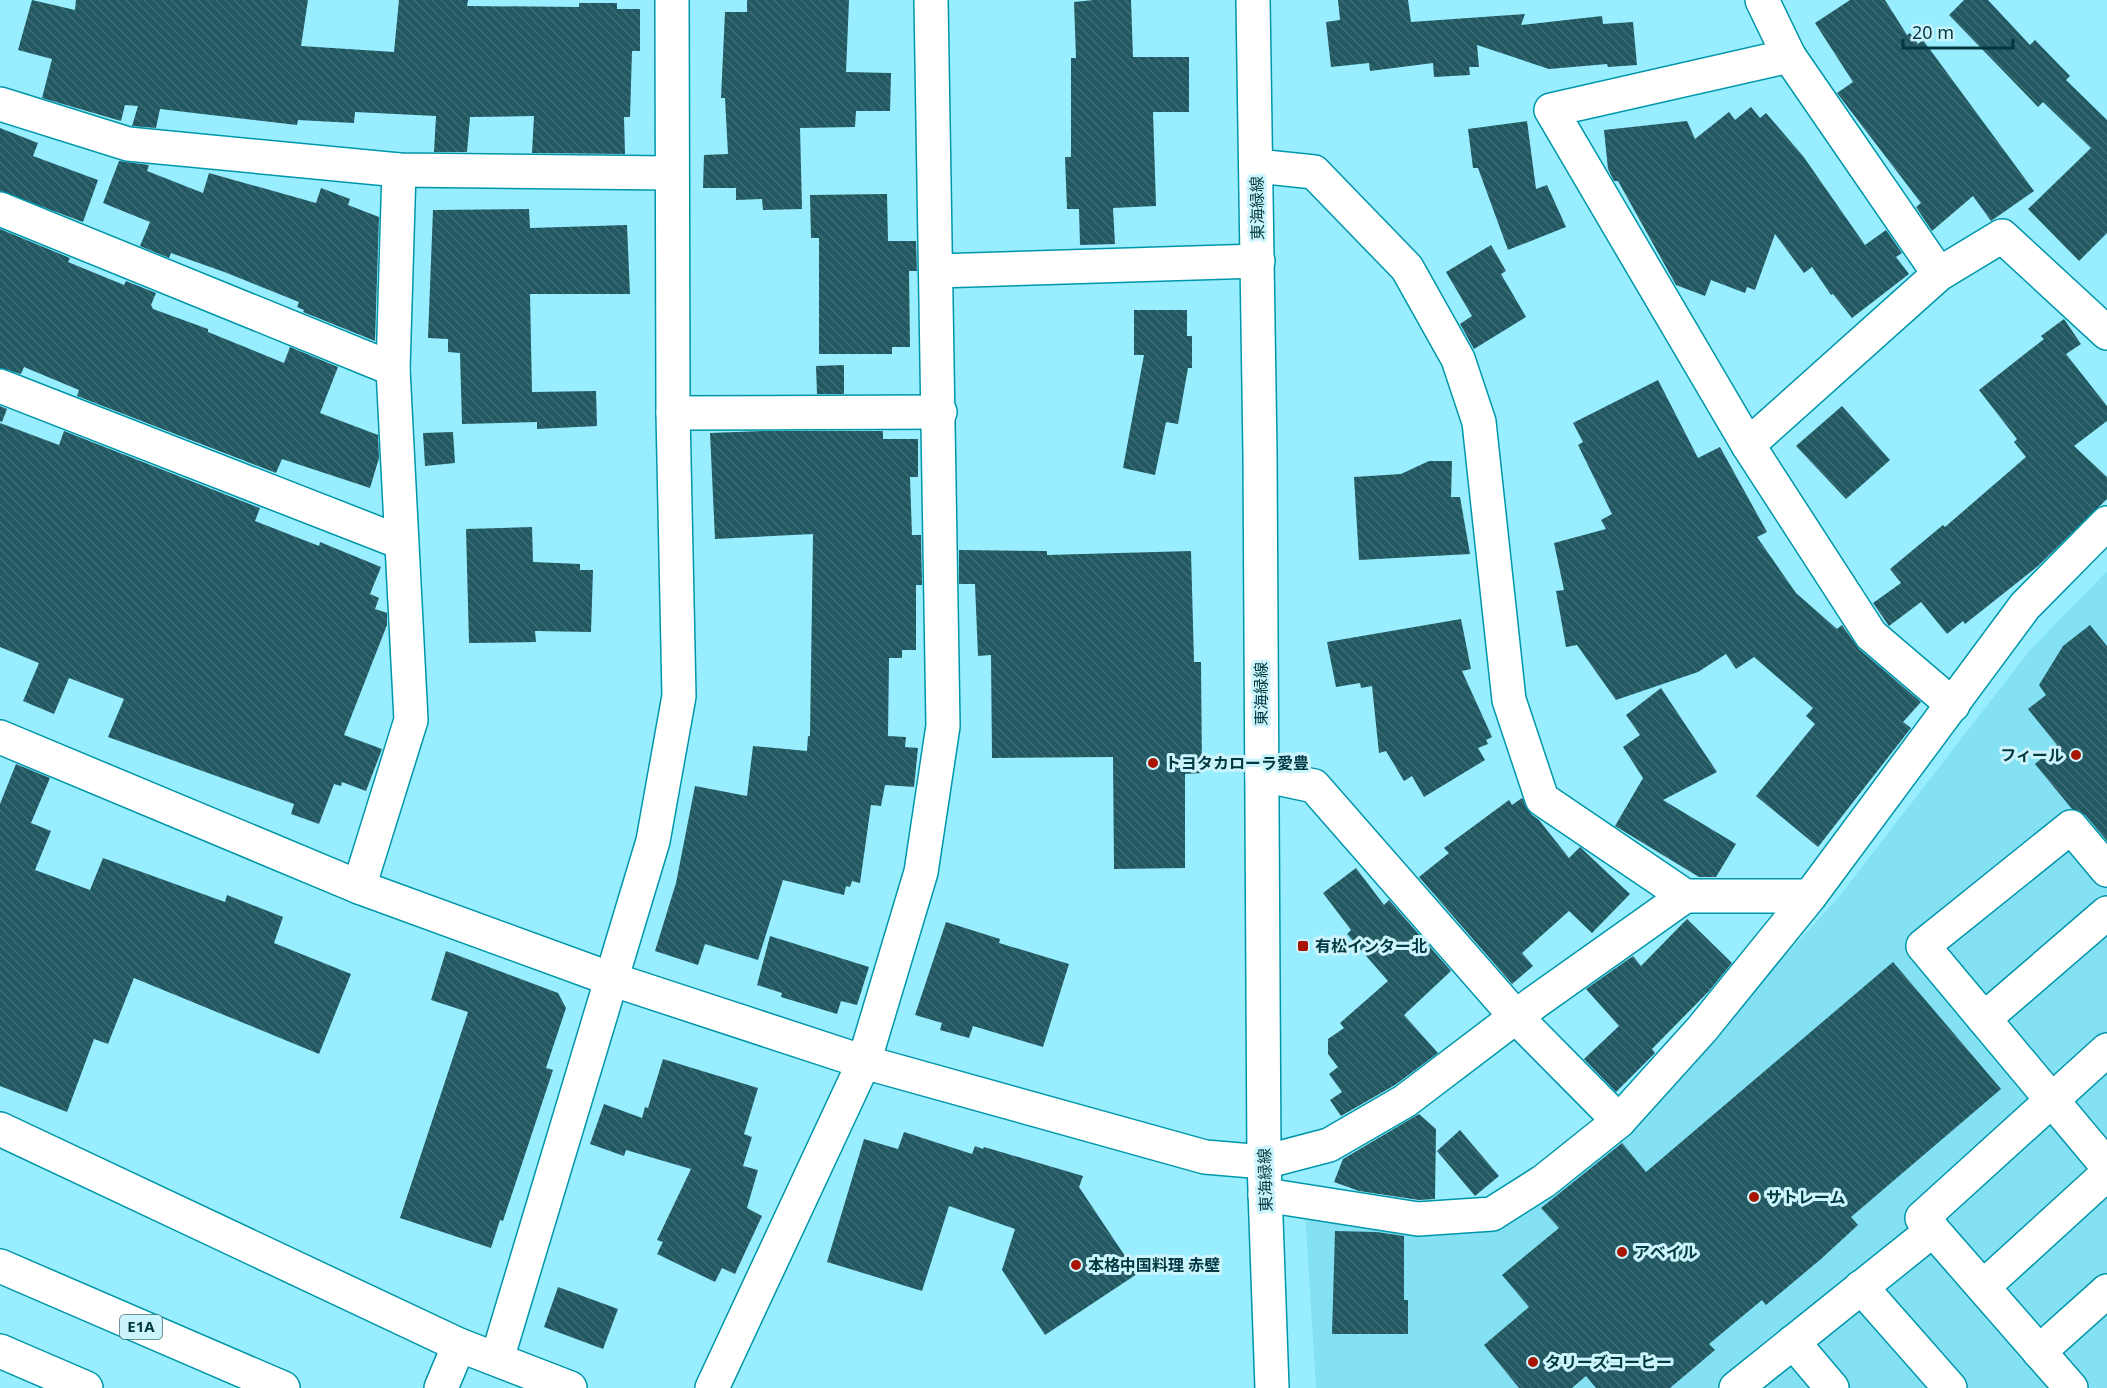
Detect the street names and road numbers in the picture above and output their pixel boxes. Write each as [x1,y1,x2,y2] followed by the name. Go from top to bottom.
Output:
[1245,176,1269,240] street label: 東海緑線
[1250,662,1272,726] street label: 東海緑線
[1253,1148,1277,1212] street label: 東海緑線
[120,1315,162,1339] road number: E1A

